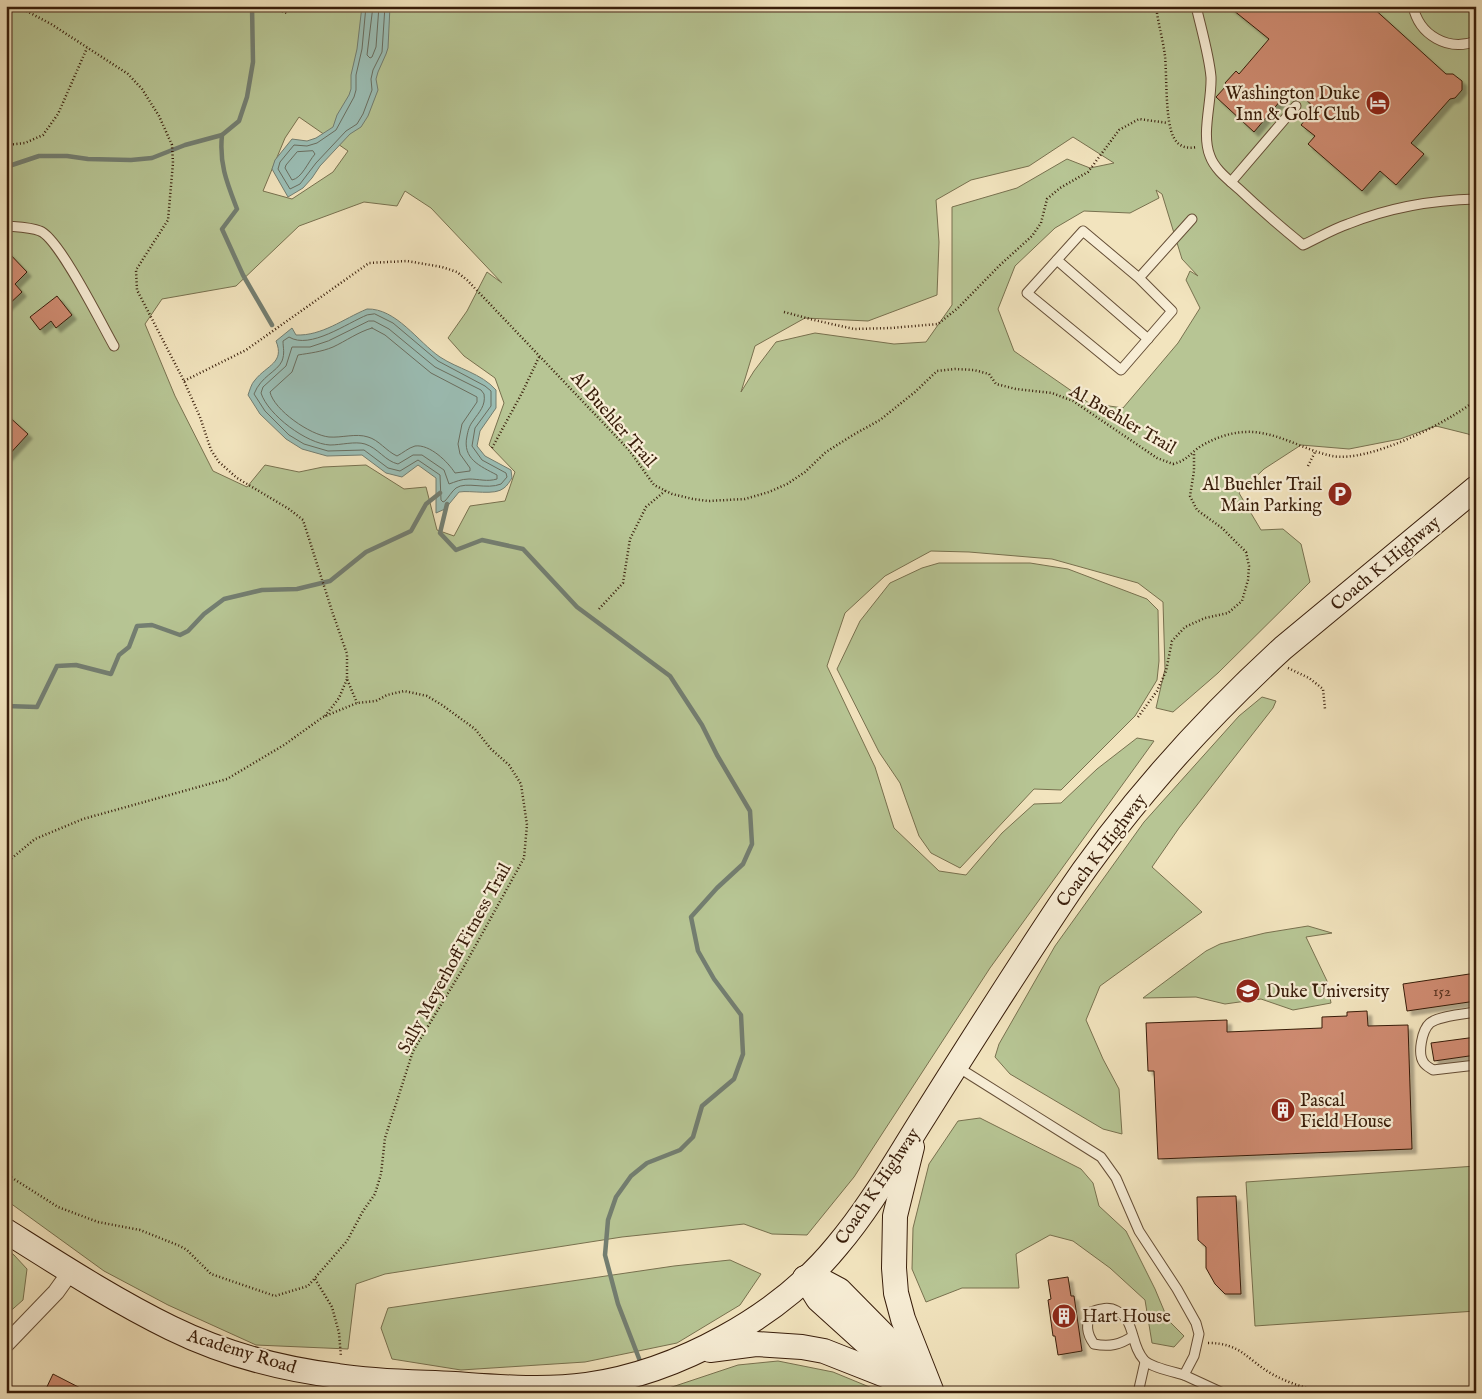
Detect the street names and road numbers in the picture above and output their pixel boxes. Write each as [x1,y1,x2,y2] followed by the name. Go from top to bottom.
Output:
[564,367,661,473] street label: Al Buehler Trail
[1064,380,1180,460] street label: Al Buehler Trail
[1326,511,1446,617] street label: Coach K Highway
[1052,790,1152,912] street label: Coach K Highway
[393,859,517,1058] street label: Sally Meyerhoff Fitness Trail
[831,1124,926,1250] street label: Coach K Highway
[183,1325,299,1380] street label: Academy Road

